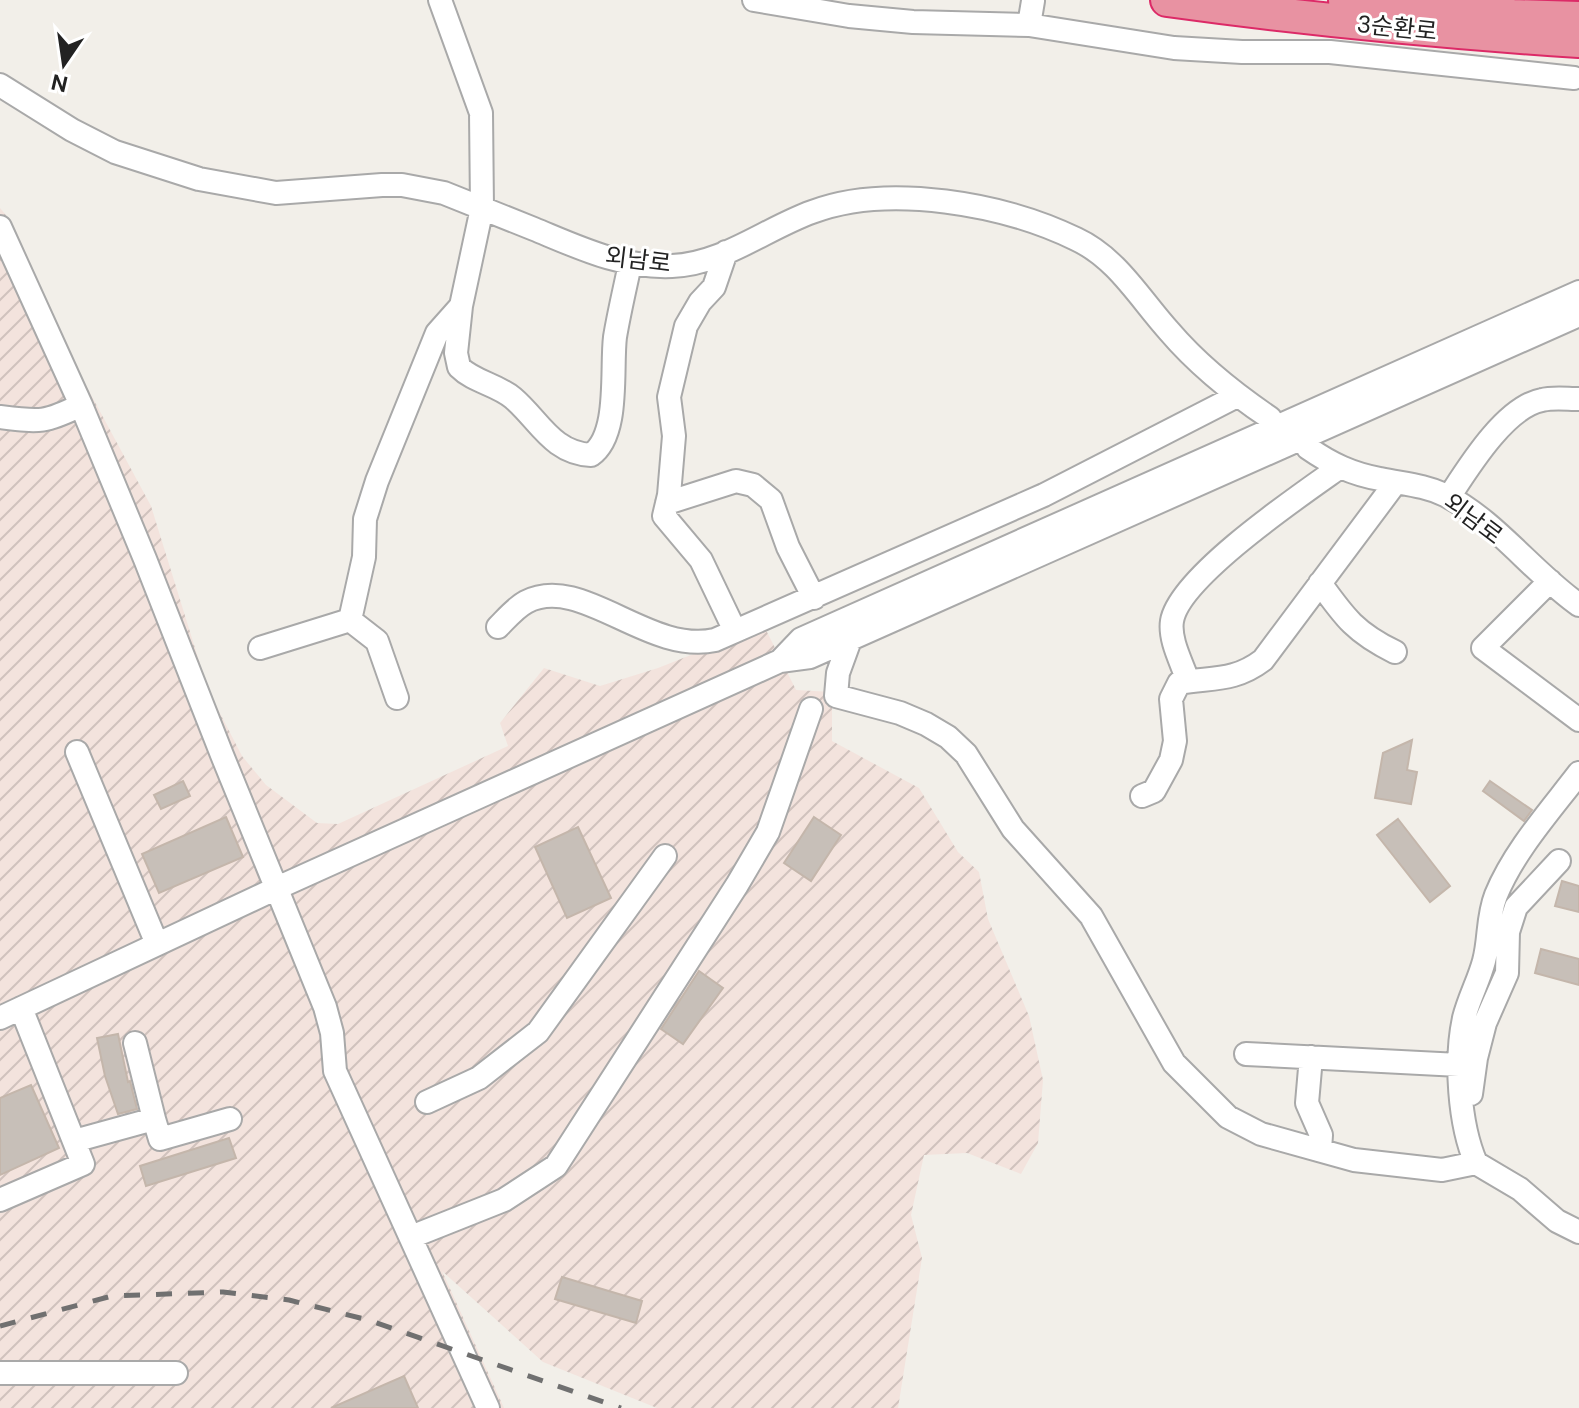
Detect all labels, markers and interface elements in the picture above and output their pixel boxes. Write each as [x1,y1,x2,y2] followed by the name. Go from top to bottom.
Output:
[1355,8,1439,47] street label: 3순환로
[24,24,104,104] north arrow
[49,67,71,99] text: N
[603,240,673,279] street label: 외남로
[1438,486,1509,551] street label: 외남로

